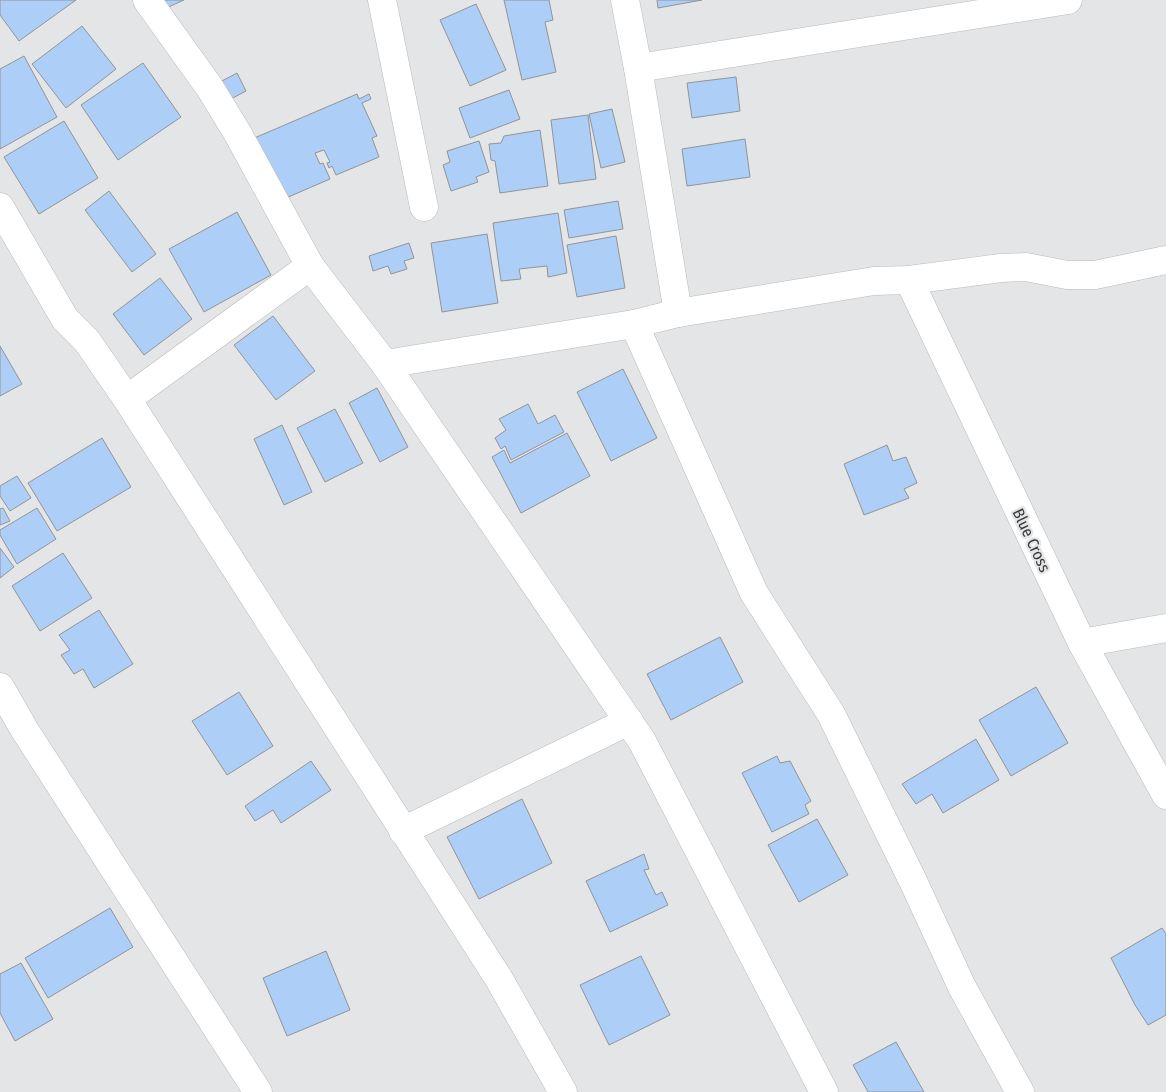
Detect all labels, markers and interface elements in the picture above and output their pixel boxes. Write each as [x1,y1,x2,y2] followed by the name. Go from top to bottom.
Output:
[1009,505,1055,575] street label: Blue Cross

